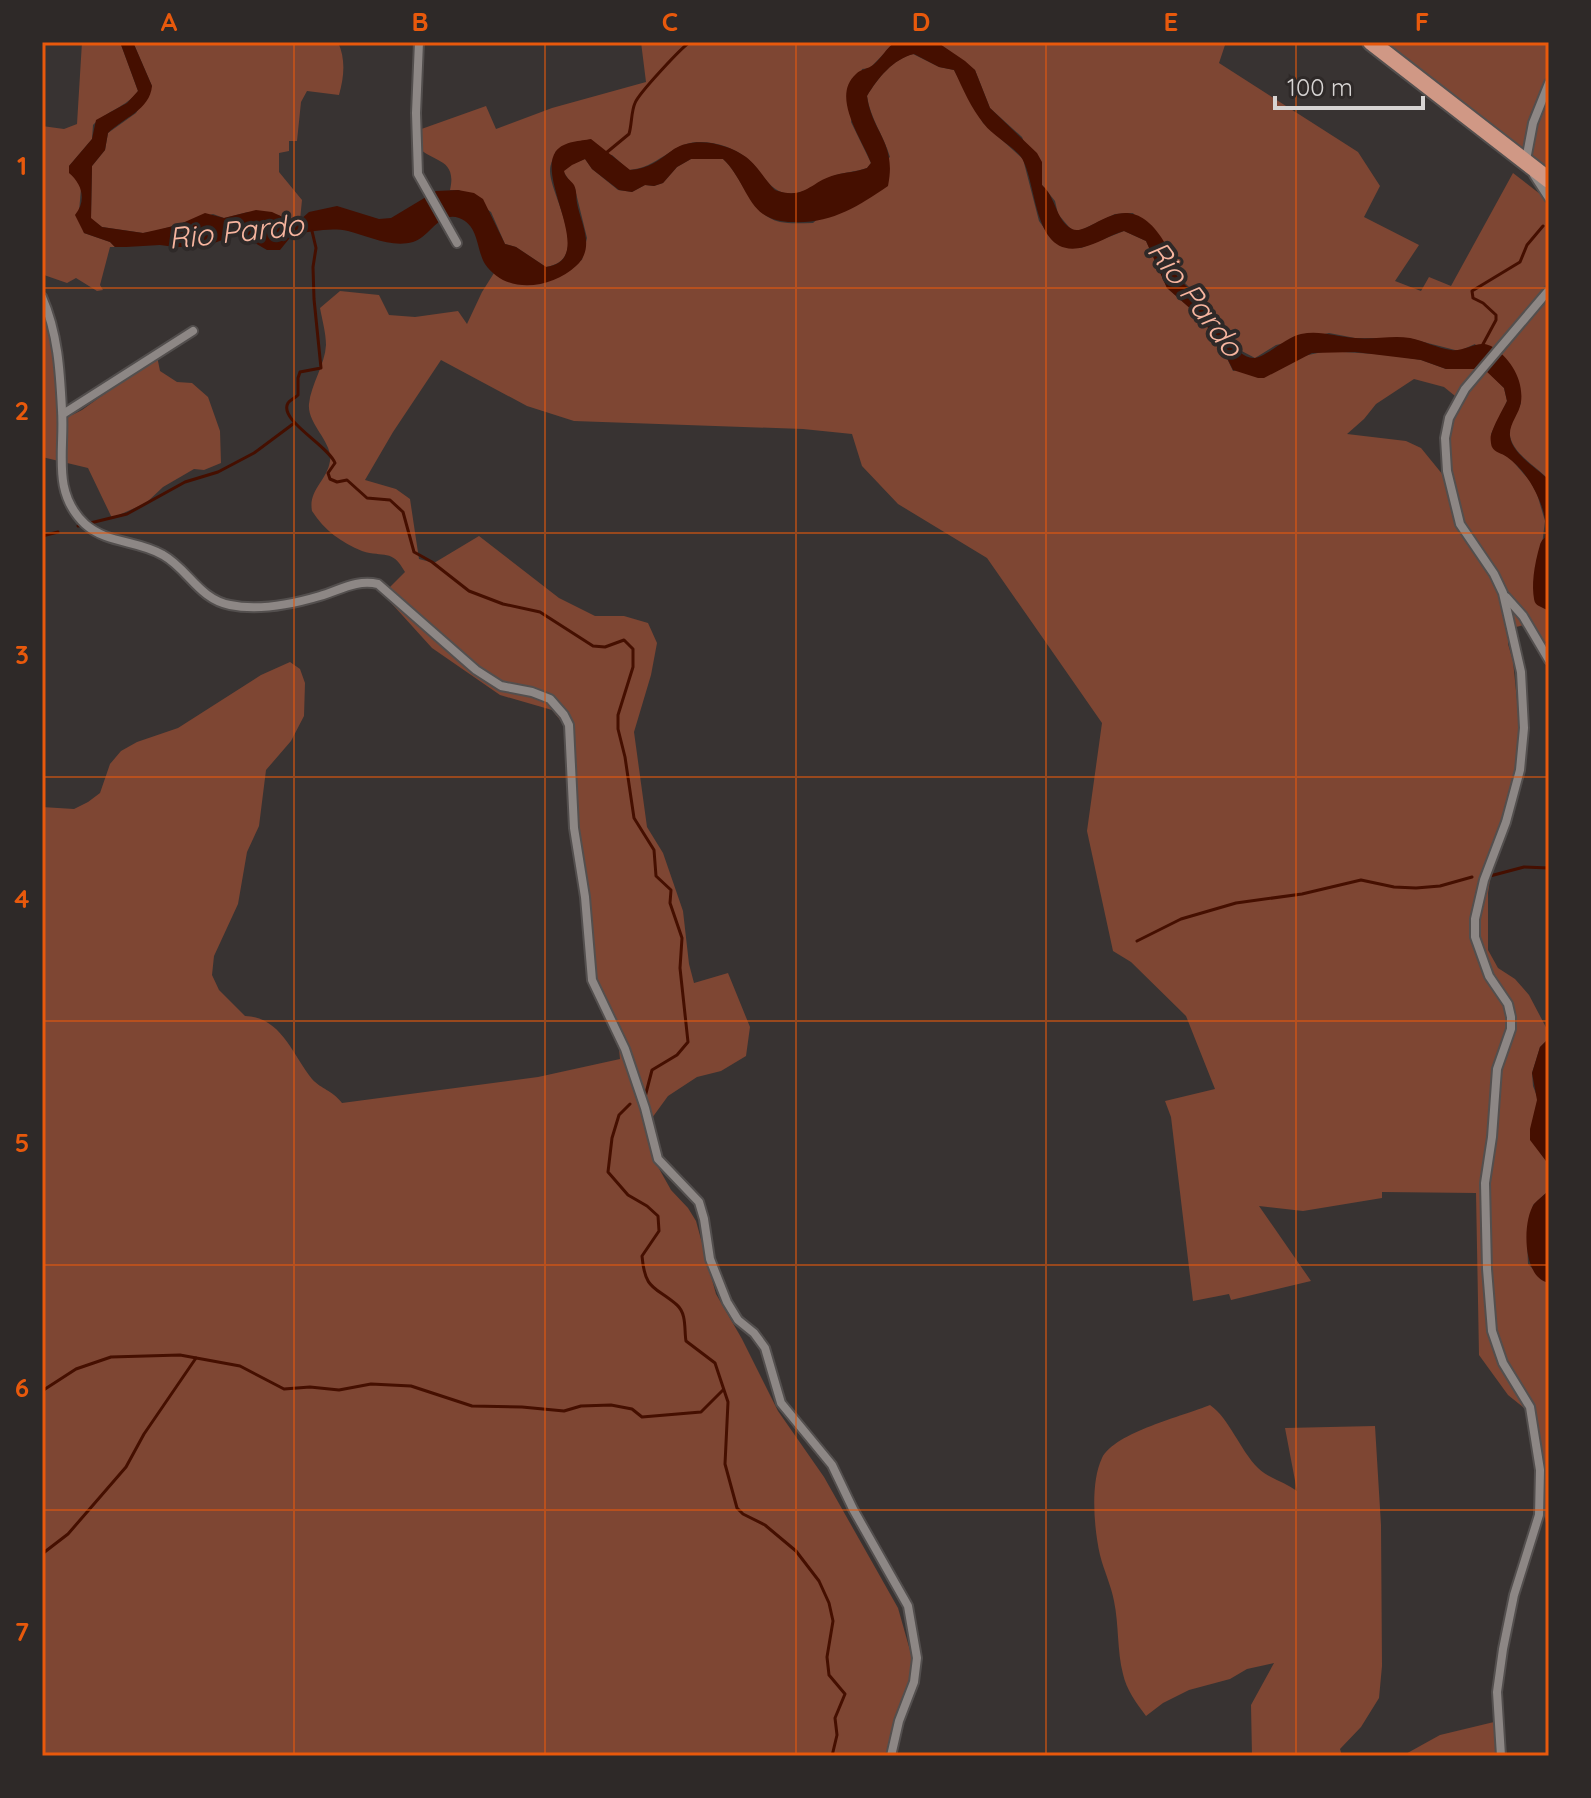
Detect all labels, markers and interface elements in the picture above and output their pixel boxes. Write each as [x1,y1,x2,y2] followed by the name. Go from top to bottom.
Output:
[161,5,178,38] text: A
[411,5,429,38] text: B
[662,5,678,38] text: C
[912,5,930,38] text: D
[1164,5,1178,38] text: E
[1415,5,1429,38] text: F
[1275,60,1423,110] scale bar
[1287,72,1353,102] text: 100 m
[17,149,27,182] text: 1
[166,205,307,257] water label: Rio Pardo
[1140,233,1253,366] water label: Rio Pardo
[15,394,29,427] text: 2
[15,638,29,671] text: 3
[14,882,30,915] text: 4
[15,1126,29,1159] text: 5
[15,1371,29,1404] text: 6
[15,1615,29,1648] text: 7

